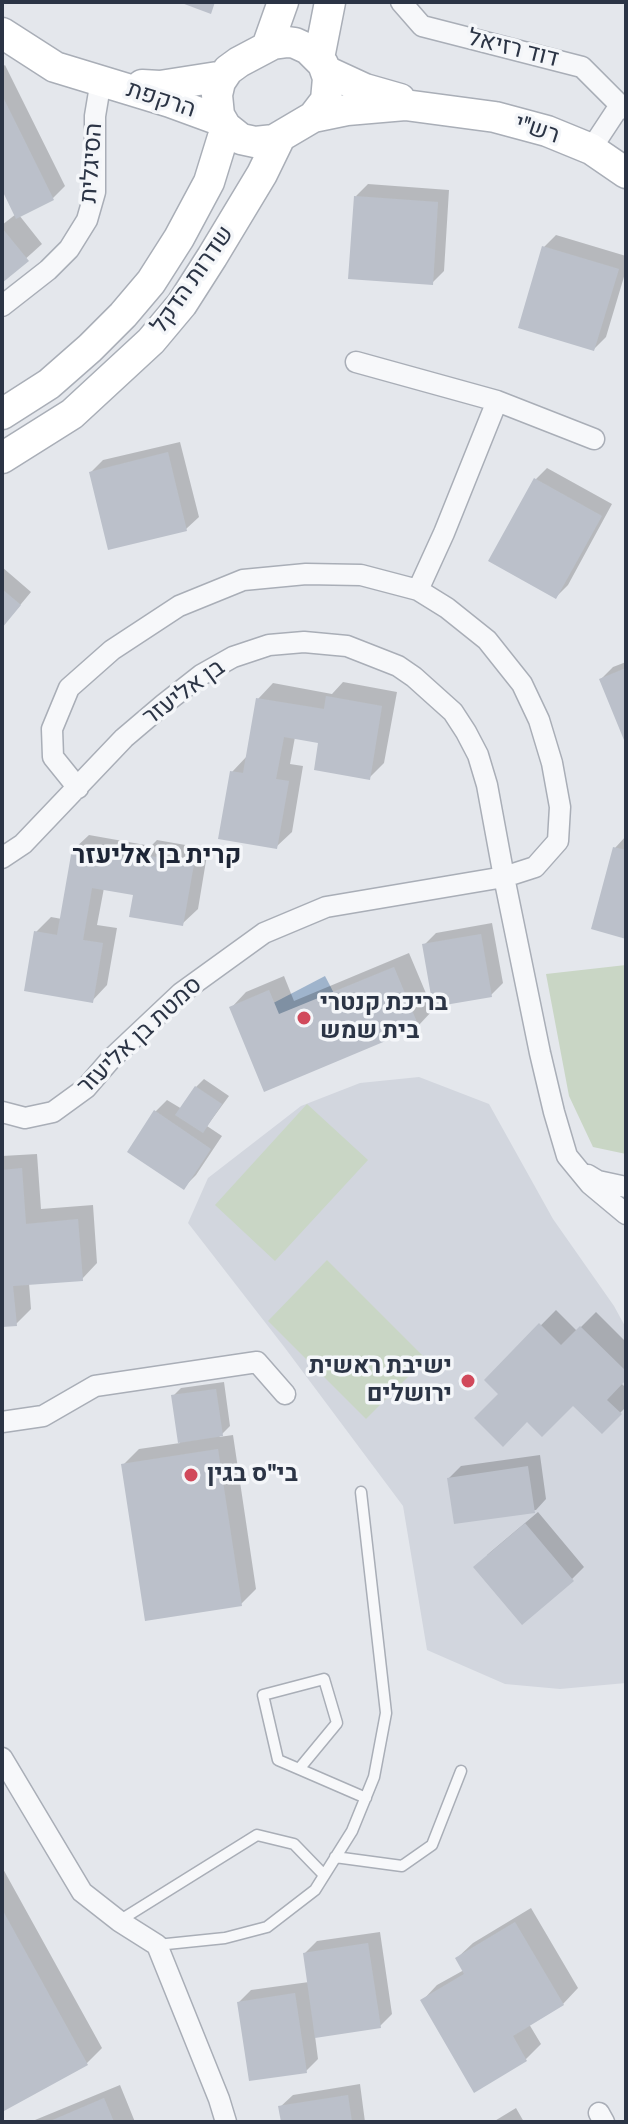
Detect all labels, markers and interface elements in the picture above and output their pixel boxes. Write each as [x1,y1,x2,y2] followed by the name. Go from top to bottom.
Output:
[465,24,561,74] street label: דוד רזיאל
[123,75,199,125] street label: הרקפת
[511,109,563,151] street label: רש"י
[75,122,109,204] street label: הסיגלית
[145,221,241,339] street label: שדרות הדקל
[137,654,231,732] street label: בן אליעזר
[73,840,241,872] district label: קרית בן אליעזר
[72,971,208,1101] street label: סמטת בן אליעזר
[320,990,448,1046] place label: בריכת קנטרי בית שמש
[295,1009,313,1027] marker: בריכת קנטרי בית שמש
[309,1353,452,1409] place label: ישיבת ראשית ירושלים
[459,1372,477,1390] marker: ישיבת ראשית ירושלים
[207,1461,298,1489] place label: בי"ס בגין
[182,1466,200,1484] marker: בי"ס בגין

